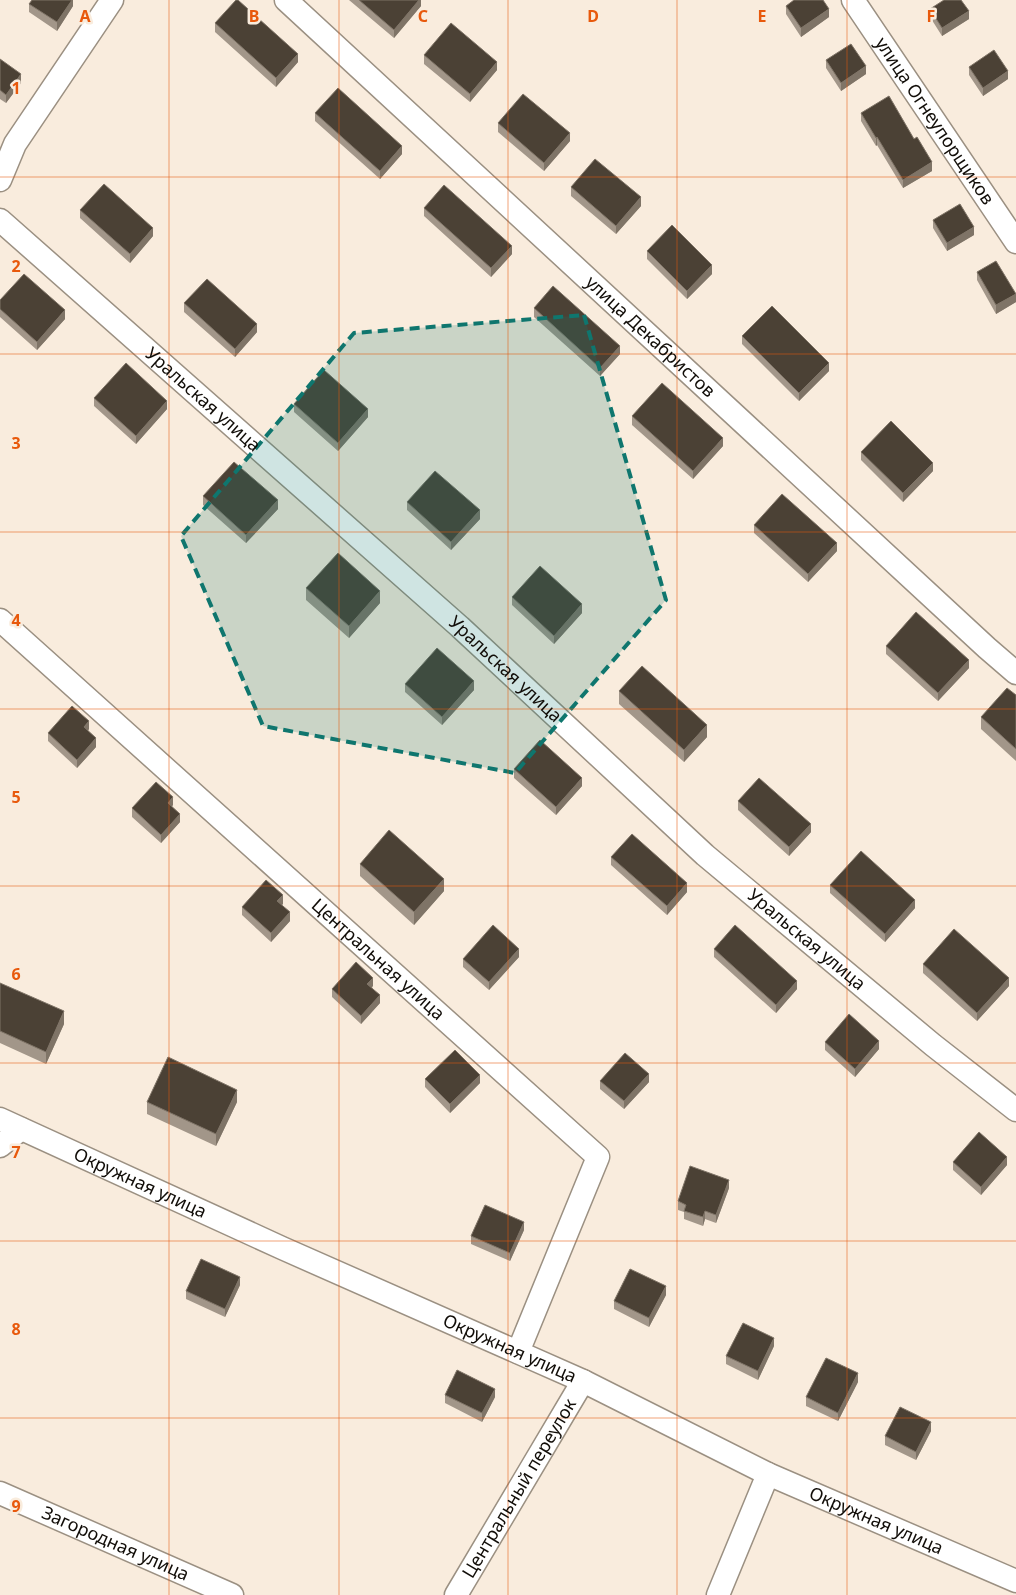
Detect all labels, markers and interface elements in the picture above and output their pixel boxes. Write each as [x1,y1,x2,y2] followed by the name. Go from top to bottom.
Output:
[79,5,91,27] text: A
[249,5,259,27] text: B
[418,5,428,27] text: C
[587,5,599,27] text: D
[758,5,767,27] text: E
[927,5,935,27] text: F
[870,32,1000,209] street label: улица Огнеупорщиков
[11,77,21,99] text: 1
[11,255,21,277] text: 2
[581,270,721,402] street label: улица Декабристов
[141,341,266,456] street label: Уральская улица
[11,432,21,454] text: 3
[11,609,21,631] text: 4
[444,610,568,727] street label: Уральская улица
[11,786,21,808] text: 5
[743,883,871,995] street label: Уральская улица
[307,893,450,1025] street label: Центральная улица
[11,963,21,985] text: 6
[11,1141,21,1163] text: 7
[70,1141,211,1223] street label: Окружная улица
[439,1308,581,1388] street label: Окружная улица
[11,1318,21,1340] text: 8
[456,1393,581,1582] street label: Центральный переулок
[806,1480,947,1559] street label: Окружная улица
[11,1495,21,1517] text: 9
[38,1500,193,1586] street label: Загородная улица

